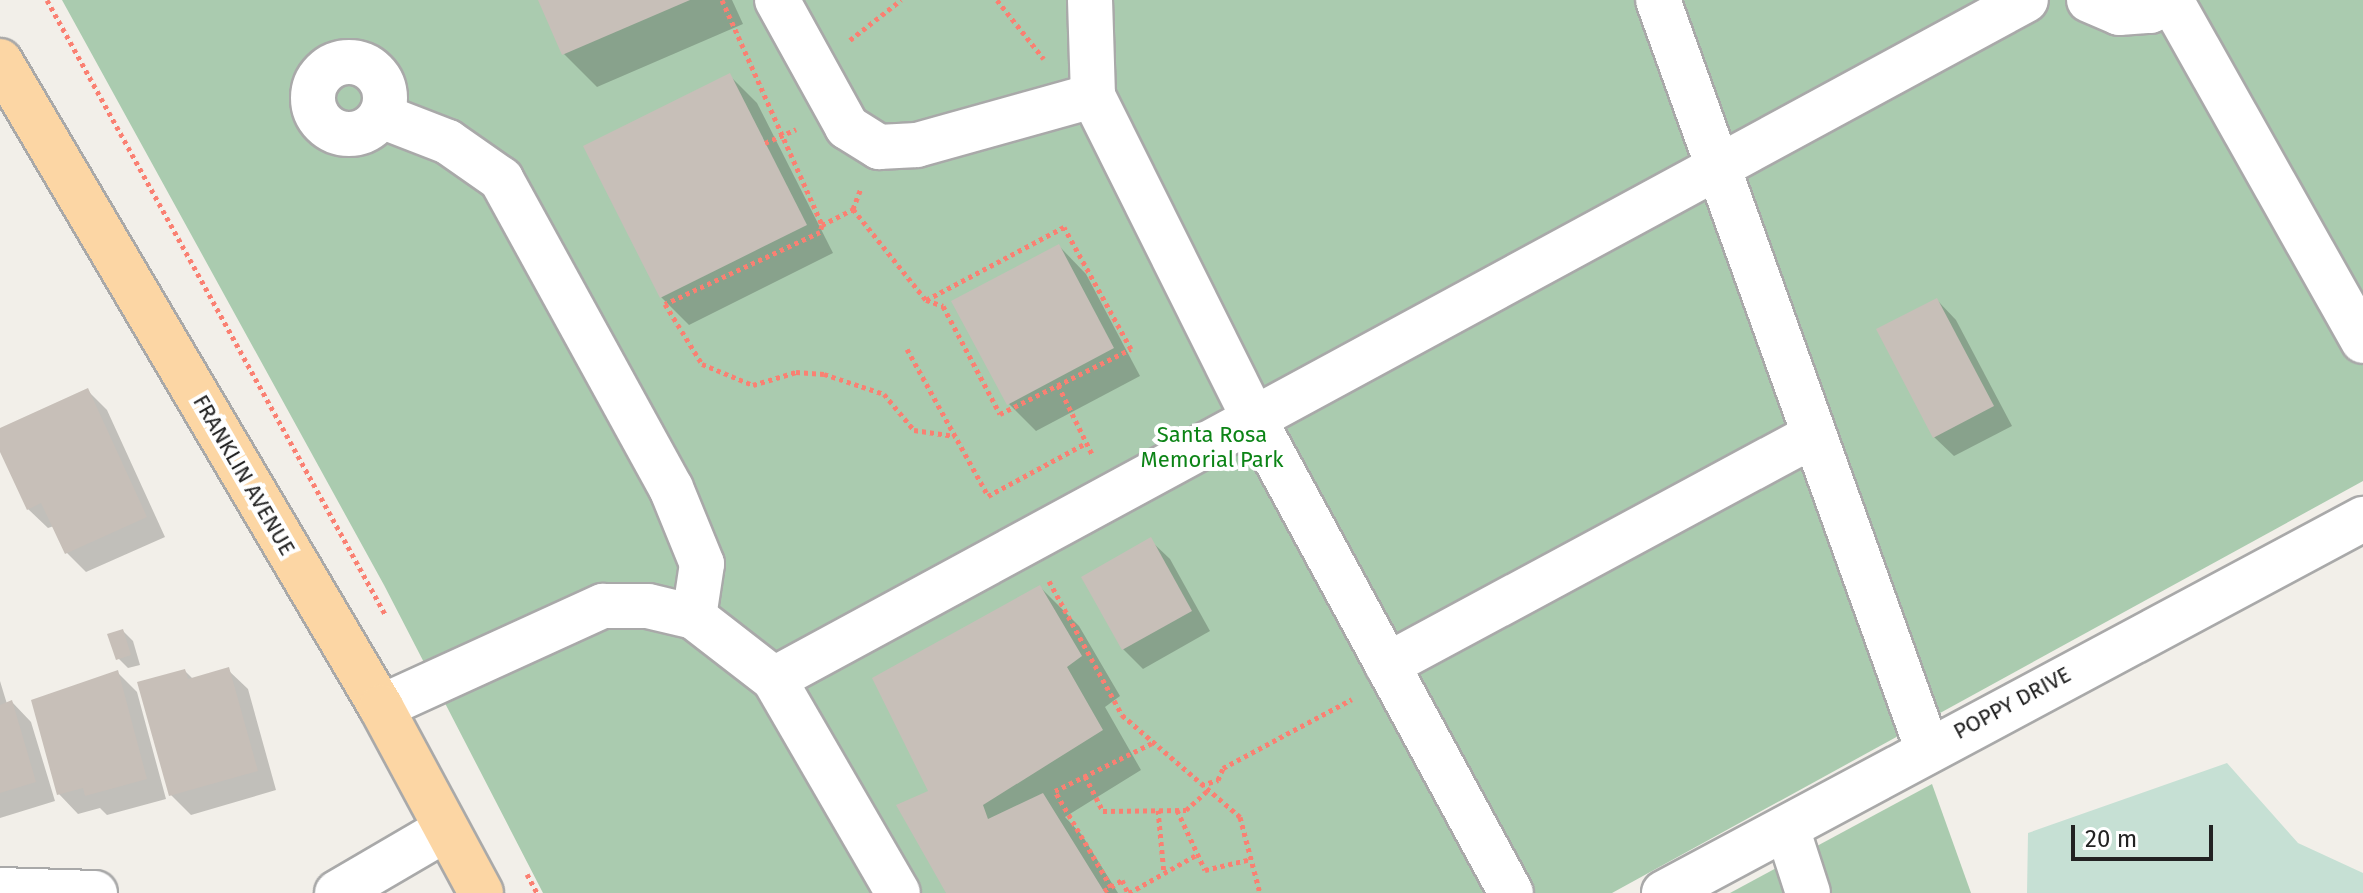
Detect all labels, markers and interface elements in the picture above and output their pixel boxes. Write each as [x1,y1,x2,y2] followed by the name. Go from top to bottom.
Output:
[187,390,301,560] street label: FRANKLIN AVENUE
[1141,421,1283,472] park label: Santa Rosa Memorial Park
[1949,661,2075,745] street label: POPPY DRIVE
[2075,809,2217,859] scale bar
[2085,825,2137,853] text: 20 m

